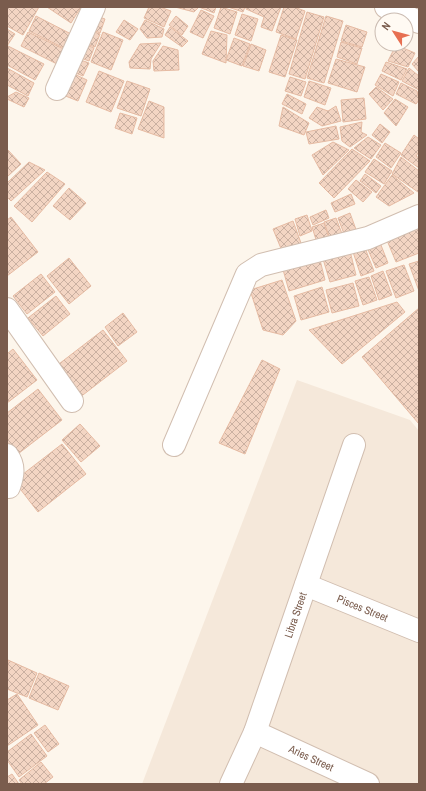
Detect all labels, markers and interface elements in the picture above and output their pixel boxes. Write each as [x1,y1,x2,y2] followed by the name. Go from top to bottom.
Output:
[374,12,414,52] north arrow
[378,19,393,33] text: N
[281,590,310,640] street label: Libra Street
[335,591,390,625] street label: Pisces Street
[286,741,336,774] street label: Aries Street

